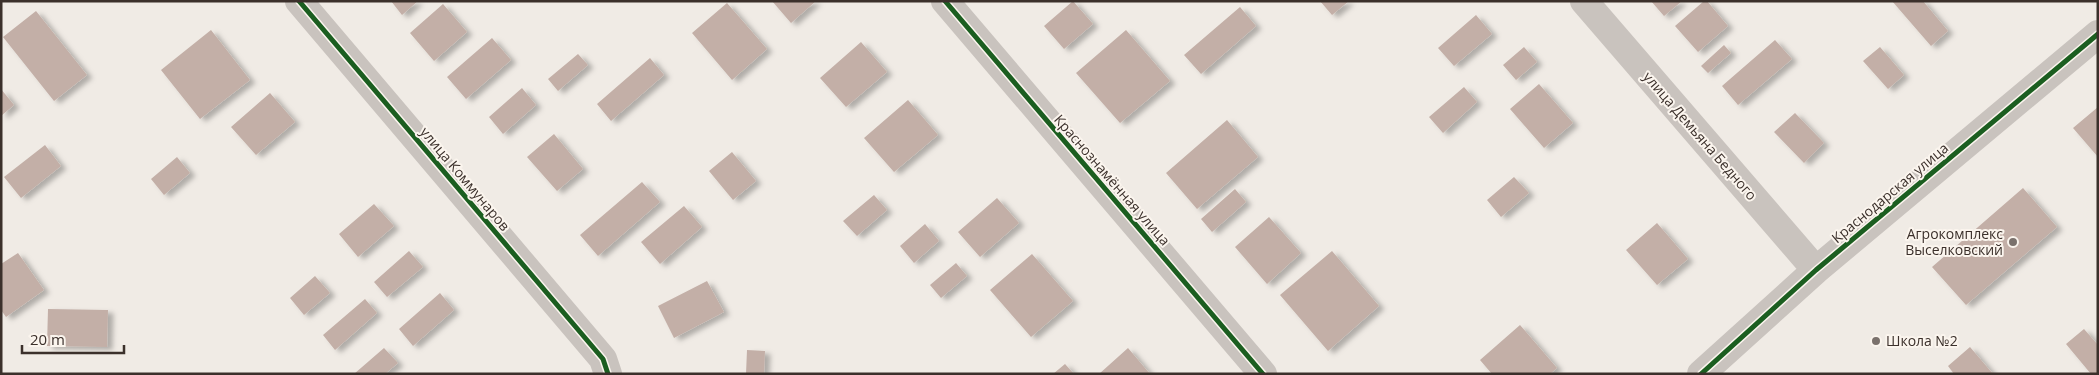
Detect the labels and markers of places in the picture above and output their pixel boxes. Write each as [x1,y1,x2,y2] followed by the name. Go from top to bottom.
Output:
[1905,224,2003,259] place label: Агрокомплекс Выселковский
[2007,236,2019,248] marker: Агрокомплекс Выселковский
[1886,331,1958,350] place label: Школа №2
[1870,335,1882,347] marker: Школа №2

